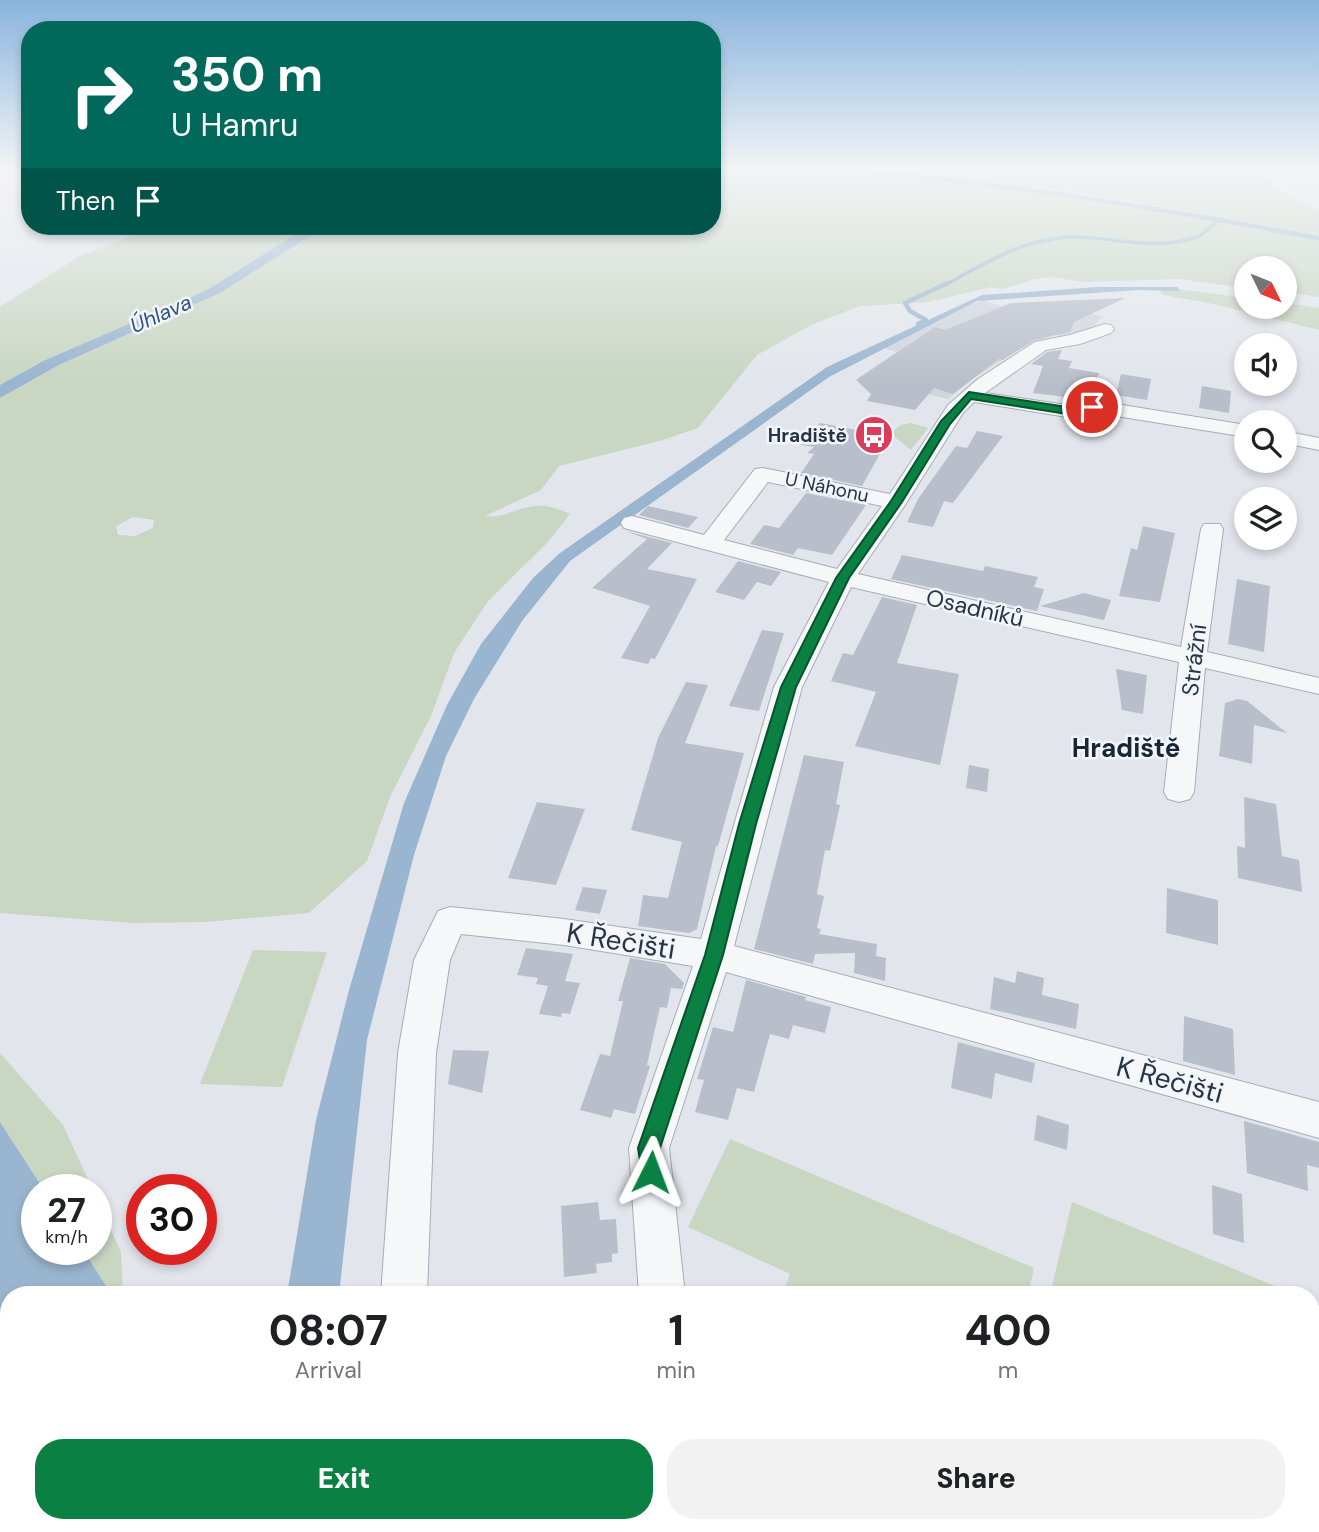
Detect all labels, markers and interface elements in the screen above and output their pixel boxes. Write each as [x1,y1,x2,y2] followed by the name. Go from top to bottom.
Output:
[171,42,323,106] text: 350 m
[56,49,147,140] icon: right
[171,104,298,146] text: U Hamru
[129,182,167,220] icon: arrive
[56,184,115,218] text: Then
[1234,256,1297,318] north arrow
[1234,256,1297,550] map controls
[126,288,196,340] water label: Úhlava
[1234,333,1297,396] button: sound
[1062,377,1122,437] pin
[1073,388,1111,426] icon: arrive
[1234,410,1297,473] button: search
[853,414,895,456] bus stop icon: Hradiště
[768,423,847,448] place label: Hradiště
[783,466,871,508] street label: U Náhonu
[1234,487,1297,550] button: layers
[923,582,1027,634] street label: Osadníků
[1175,621,1213,698] street label: Strážní
[1072,731,1180,765] district label: Hradiště
[564,914,678,968] street label: K Řečišti
[1112,1048,1228,1112] street label: K Řečišti
[614,1135,688,1209] position arrow
[126,1174,217,1265] speed limit sign: 30
[47,1187,86,1233] text: 27
[45,1225,88,1249] text: km/h
[269,1303,388,1358] text: 08:07
[668,1303,684,1358] text: 1
[964,1303,1051,1358] text: 400
[295,1355,362,1385] text: Arrival
[657,1355,696,1385] text: min
[998,1355,1018,1385] text: m
[35,1439,653,1519] button: Exit
[667,1439,1285,1519] button: Share

